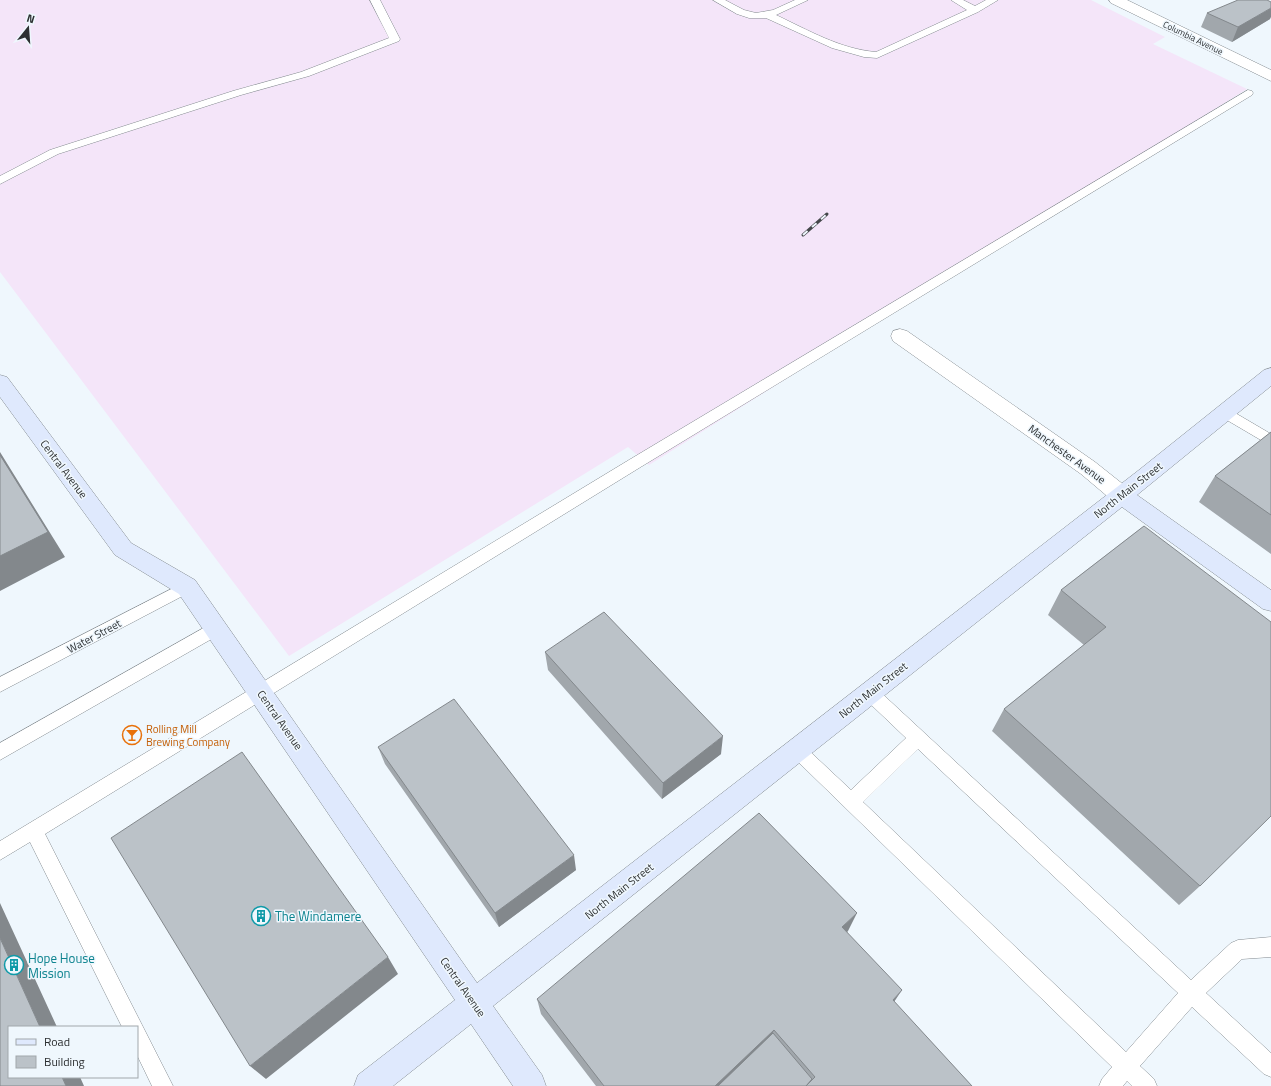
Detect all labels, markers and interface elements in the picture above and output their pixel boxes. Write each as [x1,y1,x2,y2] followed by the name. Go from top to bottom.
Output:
[8,8,48,48] north arrow
[25,10,37,27] text: N
[1161,17,1226,58] street label: Columbia Avenue
[1025,420,1109,488] street label: Manchester Avenue
[37,436,92,502] street label: Central Avenue
[1090,458,1166,522] street label: North Main Street
[64,615,124,657] street label: Water Street
[835,658,911,722] street label: North Main Street
[253,687,307,754] street label: Central Avenue
[146,721,231,750] place label: Rolling Mill Brewing Company
[121,724,143,746] bar icon: Rolling Mill Brewing Company
[581,859,657,923] street label: North Main Street
[250,905,272,927] building icon: The Windamere
[275,906,361,926] place label: The Windamere
[28,948,95,983] place label: Hope House Mission
[3,954,25,976] building icon: Hope House Mission
[436,954,490,1021] street label: Central Avenue
[8,1026,138,1078] legend
[44,1032,70,1051] text: Road
[44,1052,85,1071] text: Building

